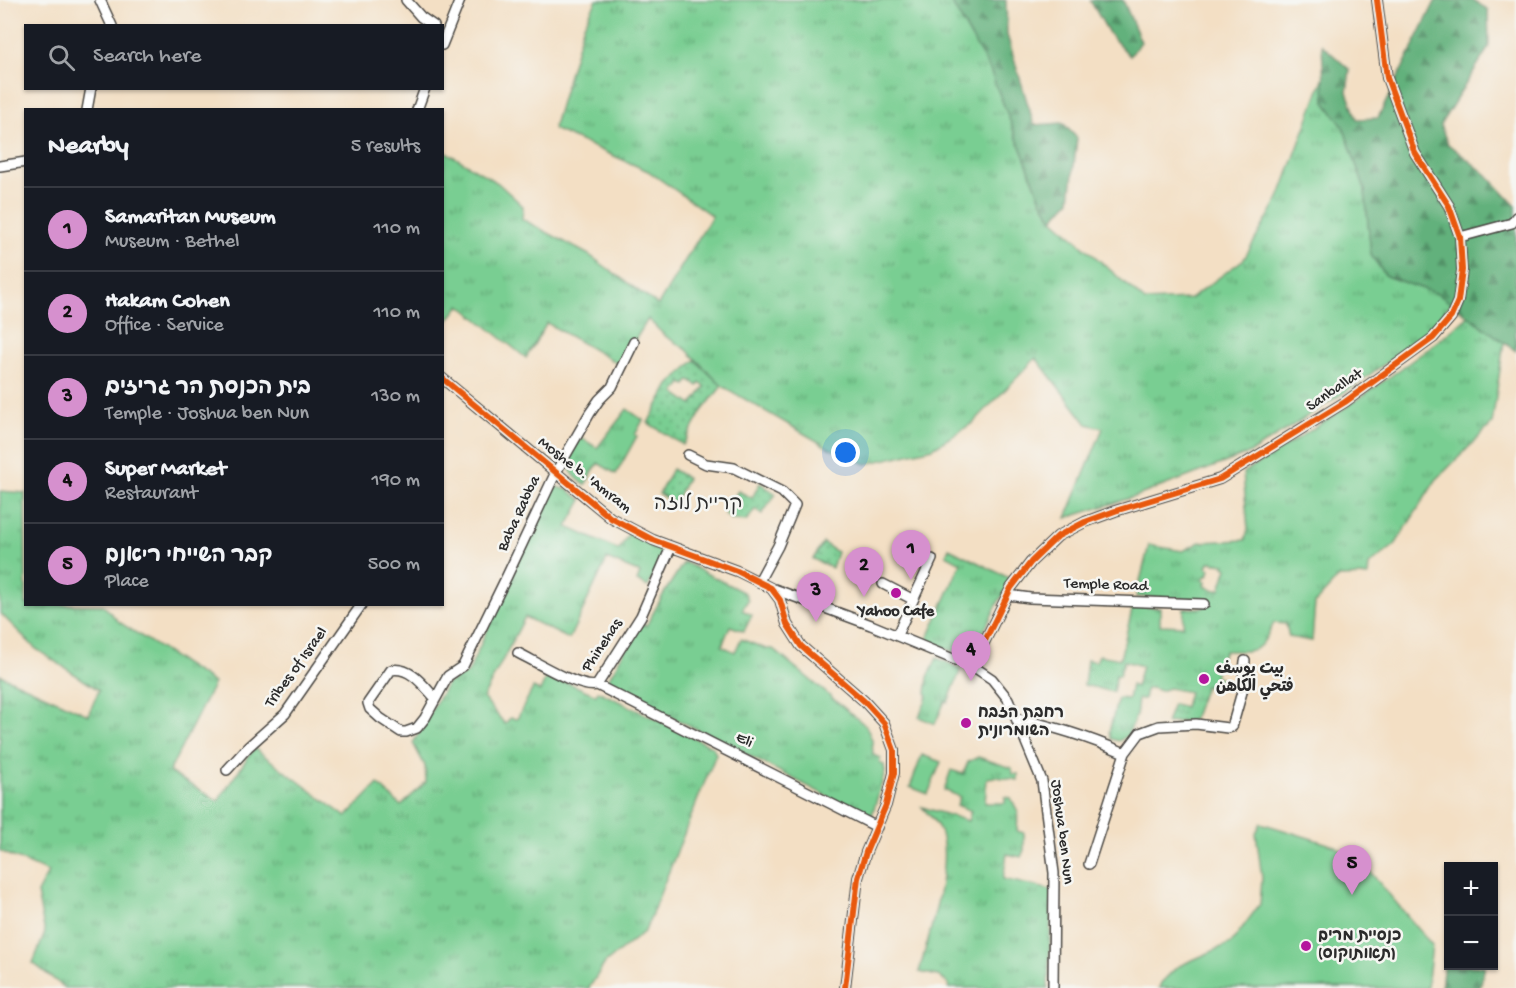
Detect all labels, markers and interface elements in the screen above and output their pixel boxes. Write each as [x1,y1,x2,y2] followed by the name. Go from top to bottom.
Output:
[24,24,444,90] search box
[45,41,78,74] icon: search
[93,44,201,70] text: Search here
[48,132,129,163] text: Nearby
[351,136,420,159] text: 5 results
[105,205,276,231] text: Samaritan Museum
[63,218,72,241] text: 1
[374,218,420,241] text: 110 m
[105,231,239,254] text: Museum · Bethel
[105,289,230,315] text: Hakam Cohen
[63,302,72,325] text: 2
[374,302,420,325] text: 110 m
[105,315,223,338] text: Office · Service
[1303,364,1368,417] street label: Sanballat
[105,376,311,402] text: בית הכנסת הר גריזים
[62,386,73,409] text: 3
[371,386,420,409] text: 130 m
[105,403,309,426] text: Temple · Joshua ben Nun
[533,433,635,519] street label: Moshe b. 'Amram
[831,438,860,467] your location
[105,457,226,483] text: Super Market
[63,470,72,493] text: 4
[372,470,420,493] text: 190 m
[494,472,546,556] street label: Baba Rabba
[105,483,198,506] text: Restaurant
[654,492,742,517] district label: קריית לוזה
[892,530,930,580] pin: 1
[105,544,273,570] text: קבר השייח' ר'אנם
[844,548,884,597] pin: 2
[62,554,73,577] text: 5
[368,554,420,577] text: 500 m
[105,571,149,594] text: Place
[796,572,836,622] pin: 3
[1063,575,1150,597] street label: Temple Road
[889,586,903,600] marker: Yahoo Cafe
[856,602,935,622] place label: Yahoo Cafe
[578,615,628,677] street label: Phinehas
[261,624,333,713] street label: Tribes of Israel
[952,632,990,681] pin: 4
[1216,660,1294,700] place label: بيت يوسف فتحي الكاهن
[1197,672,1211,686] marker: بيت يوسف فتحي الكاهن
[978,705,1064,742] place label: רחבת הזבח השומרונית
[959,716,973,730] marker: רחבת הזבח השומרונית
[732,729,756,753] street label: Eli
[1045,779,1077,886] street label: Joshua ben Nun
[1332,846,1372,895] pin: 5
[1444,862,1498,970] map controls
[1444,862,1498,916] button: +
[1444,916,1498,970] button: −
[1318,928,1401,965] place label: כנסיית מרים (תאותוקוס)
[1299,939,1313,953] marker: כנסיית מרים (תאותוקוס)

